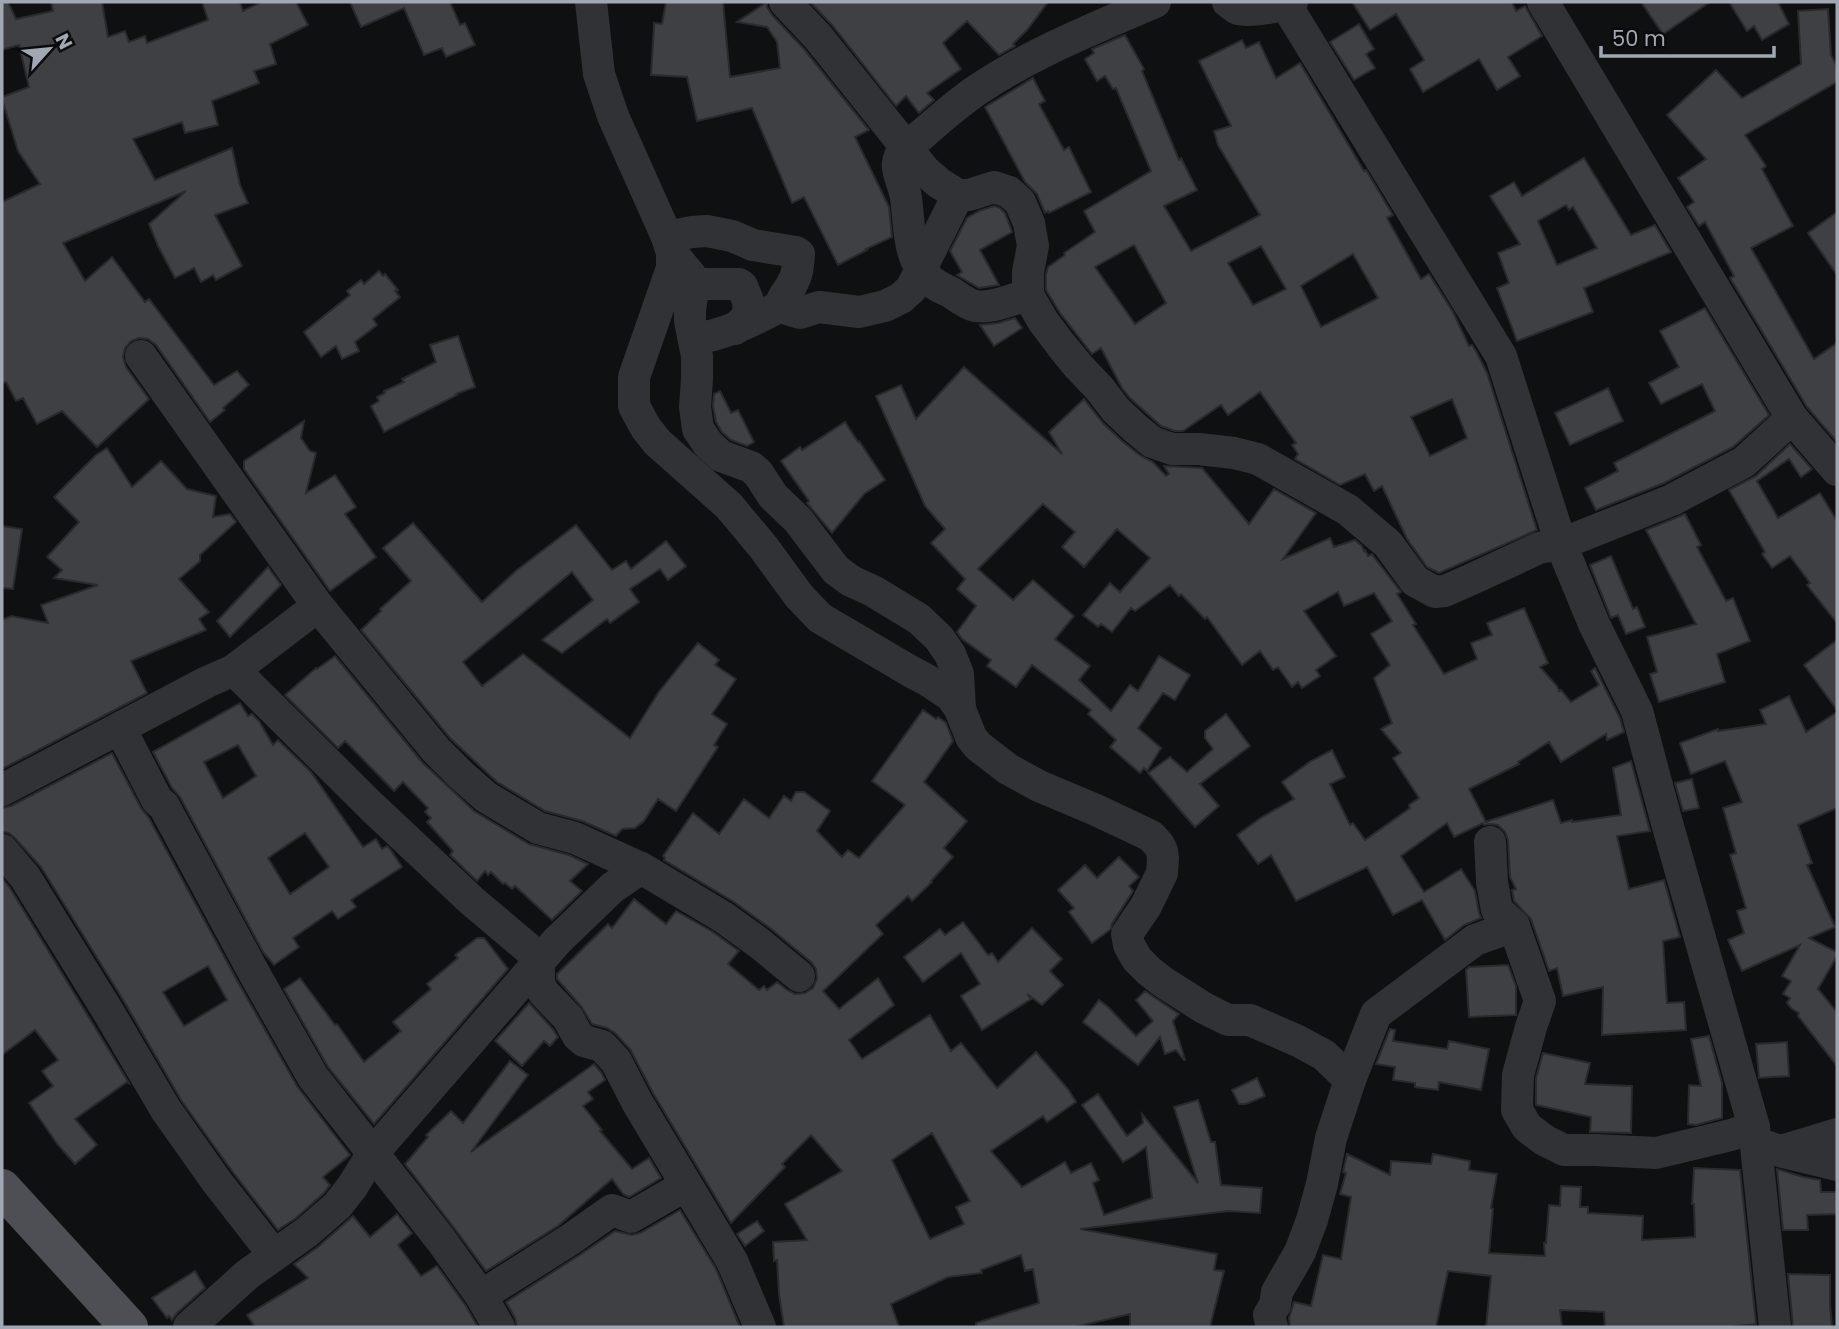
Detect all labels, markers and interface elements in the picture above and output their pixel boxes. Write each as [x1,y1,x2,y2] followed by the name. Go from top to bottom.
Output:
[14,14,84,84] north arrow
[1601,14,1774,58] scale bar
[1612,24,1666,53] text: 50 m
[48,29,79,54] text: N

